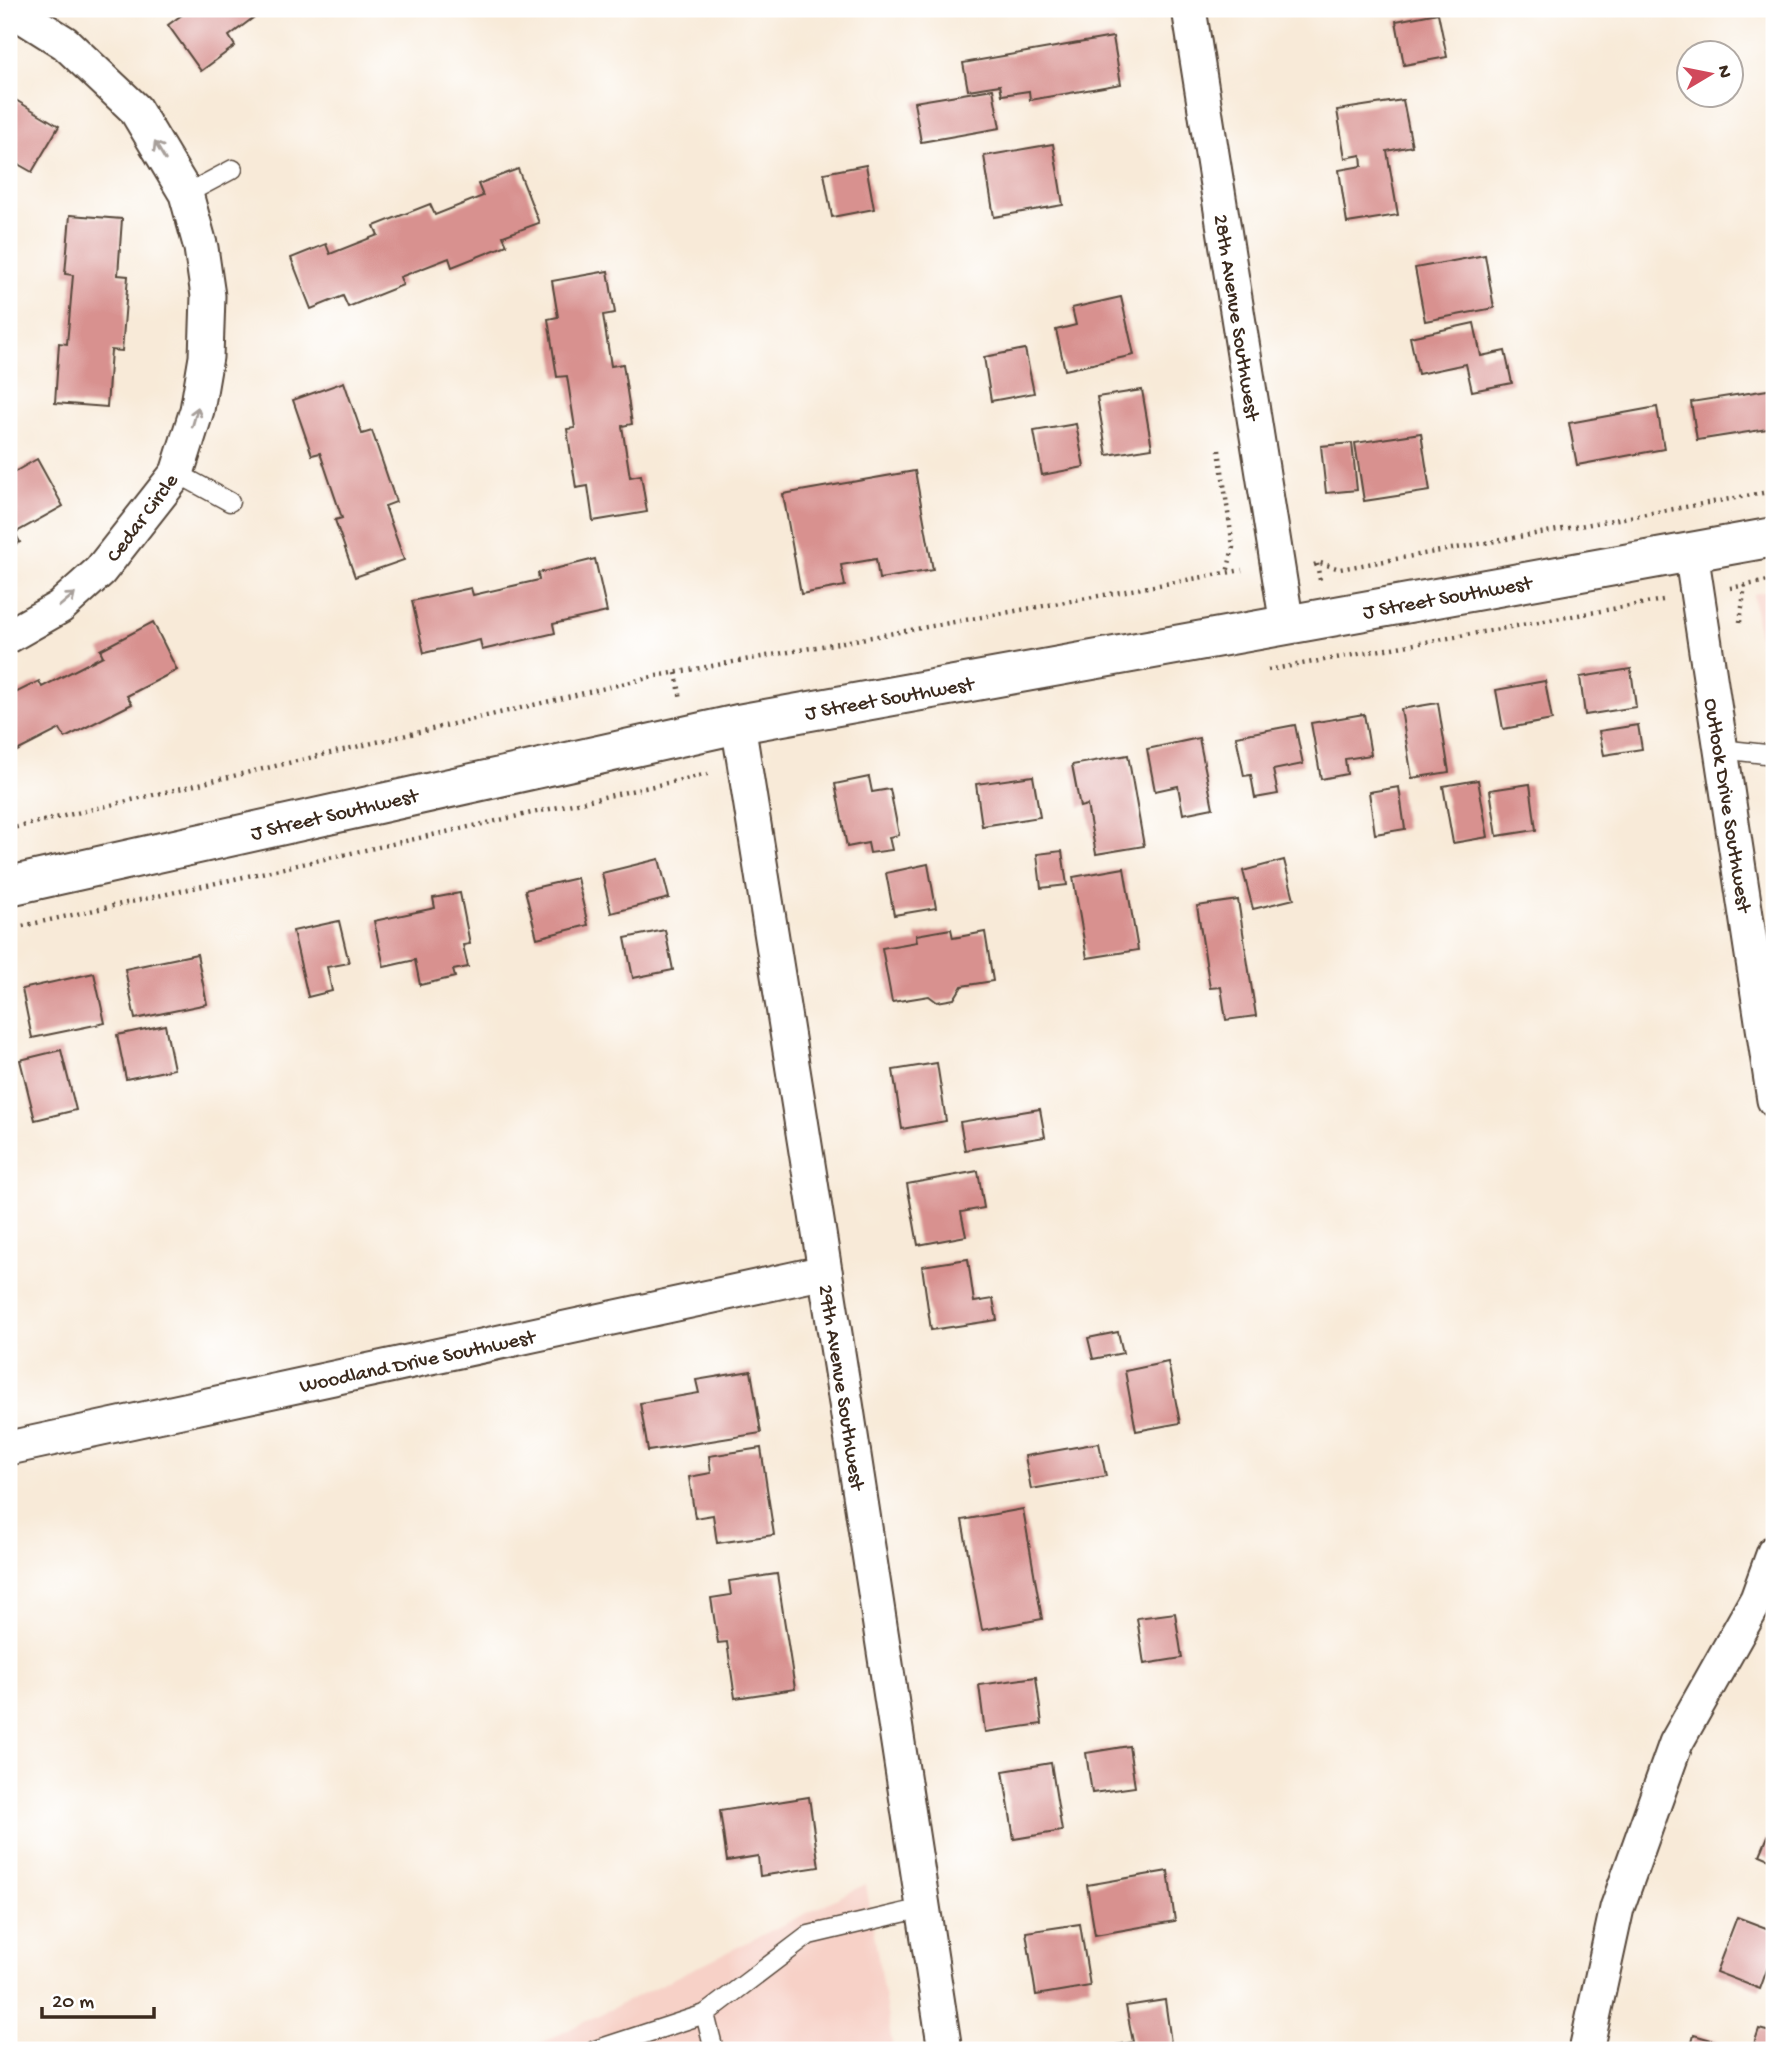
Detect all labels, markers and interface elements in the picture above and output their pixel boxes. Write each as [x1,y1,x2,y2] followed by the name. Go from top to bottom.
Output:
[1674,38,1744,108] north arrow
[1711,64,1736,80] text: N
[153,142,167,162] one-way arrow
[1206,213,1264,425] street label: 28th Avenue Southwest
[189,406,202,428] one-way arrow
[102,469,186,568] street label: Cedar Circle
[1361,572,1536,627] street label: J Street Southwest
[57,592,75,608] one-way arrow
[803,673,978,728] street label: J Street Southwest
[1696,697,1755,917] street label: Outlook Drive Southwest
[249,784,423,848] street label: J Street Southwest
[811,1283,869,1494] street label: 29th Avenue Southwest
[298,1326,540,1401] street label: Woodland Drive Southwest
[42,1975,154,2019] scale bar
[52,1991,94,2016] text: 20 m

